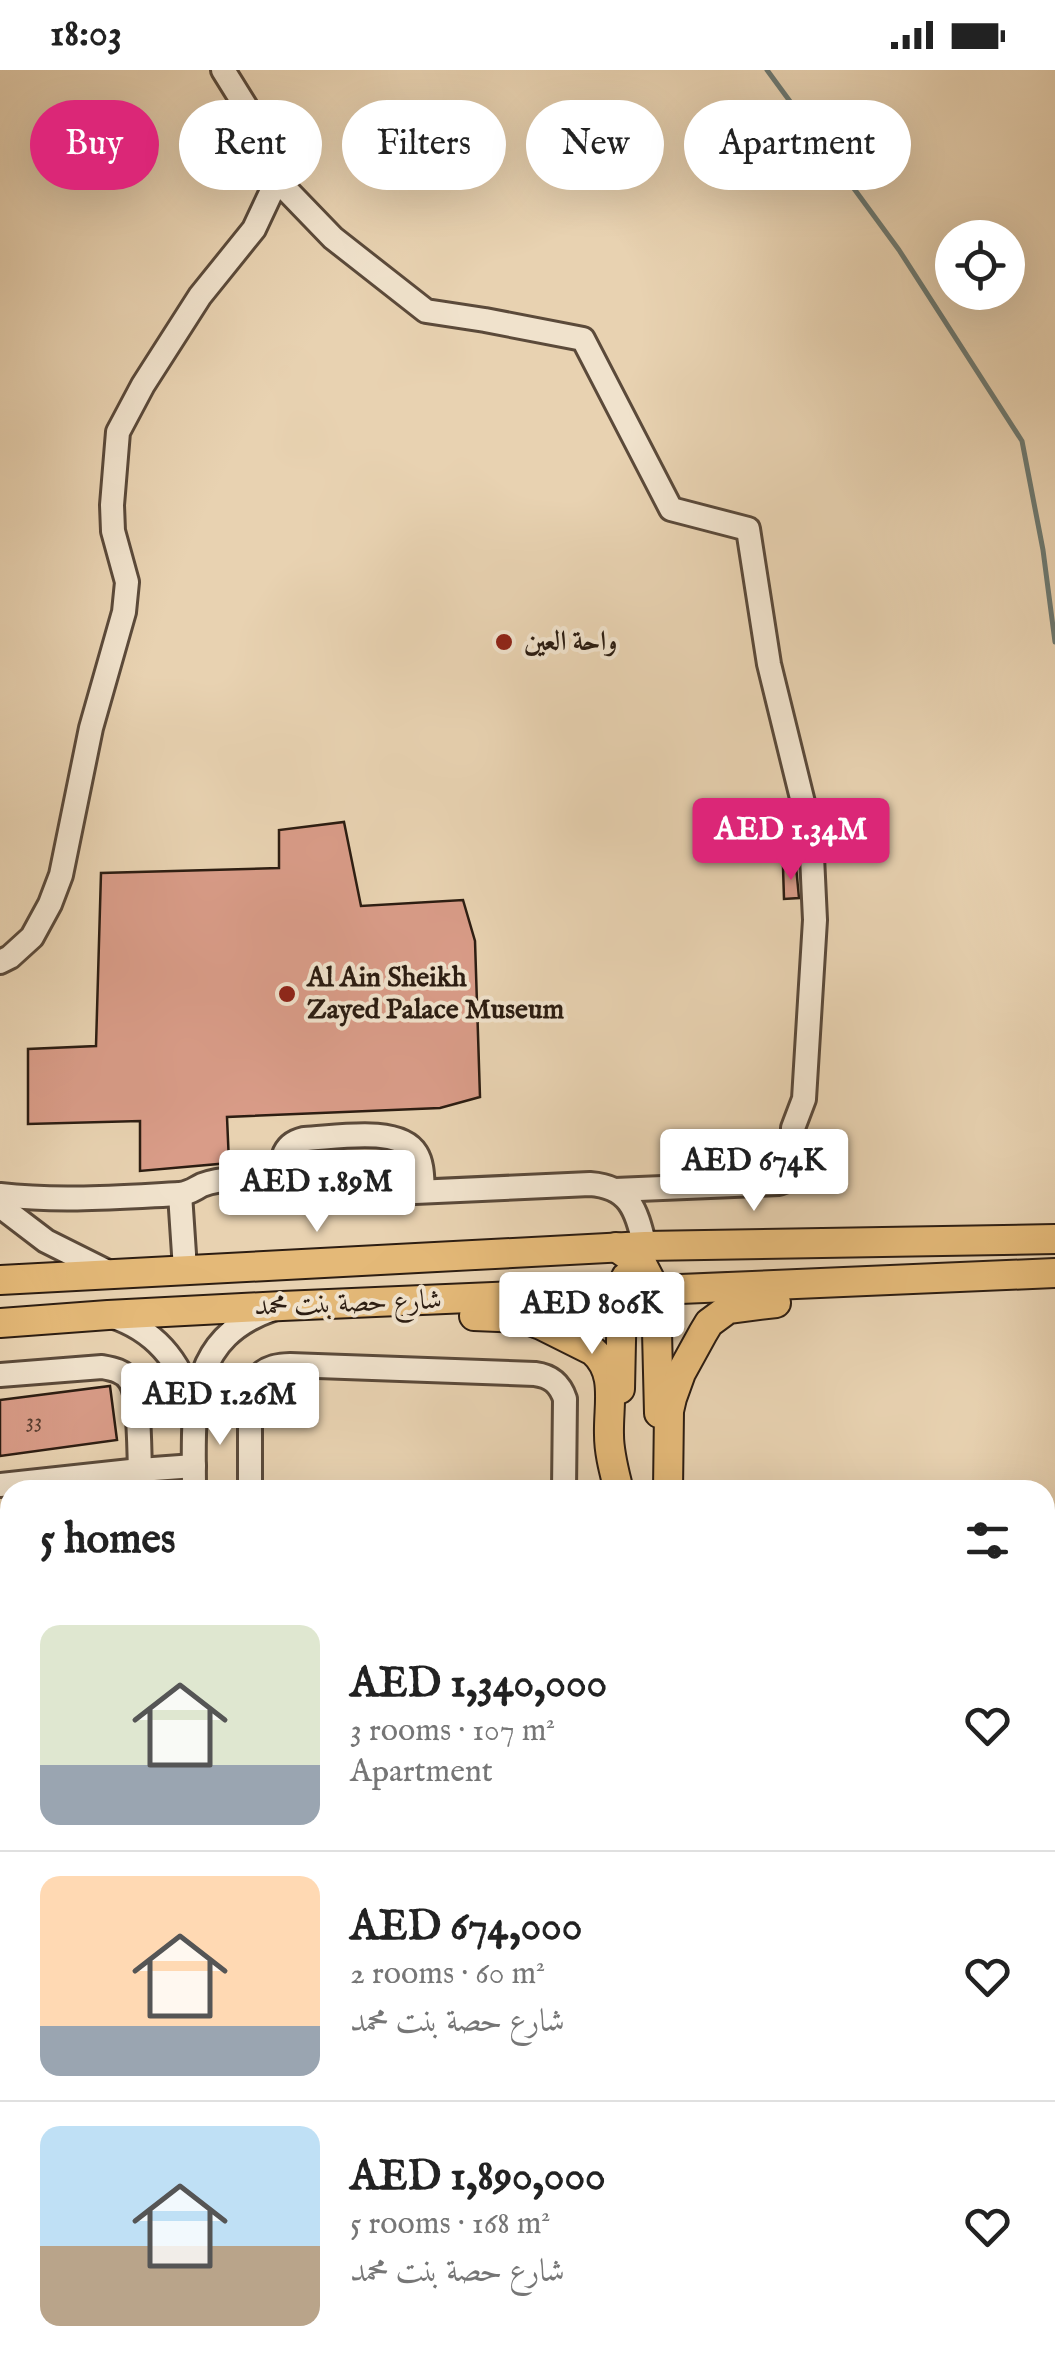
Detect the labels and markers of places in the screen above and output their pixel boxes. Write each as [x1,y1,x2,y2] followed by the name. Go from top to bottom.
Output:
[524,625,617,660] place label: واحة العين
[493,631,515,653] marker: واحة العين
[677,798,905,883] pin: AED 1.34M
[306,961,564,1028] place label: Al Ain Sheikh Zayed Palace Museum
[276,983,298,1005] marker: Al Ain Sheikh Zayed Palace Museum
[651,1129,857,1214] pin: AED 674K
[203,1150,431,1235] pin: AED 1.89M
[489,1272,695,1357] pin: AED 806K
[106,1363,334,1448] pin: AED 1.26M

